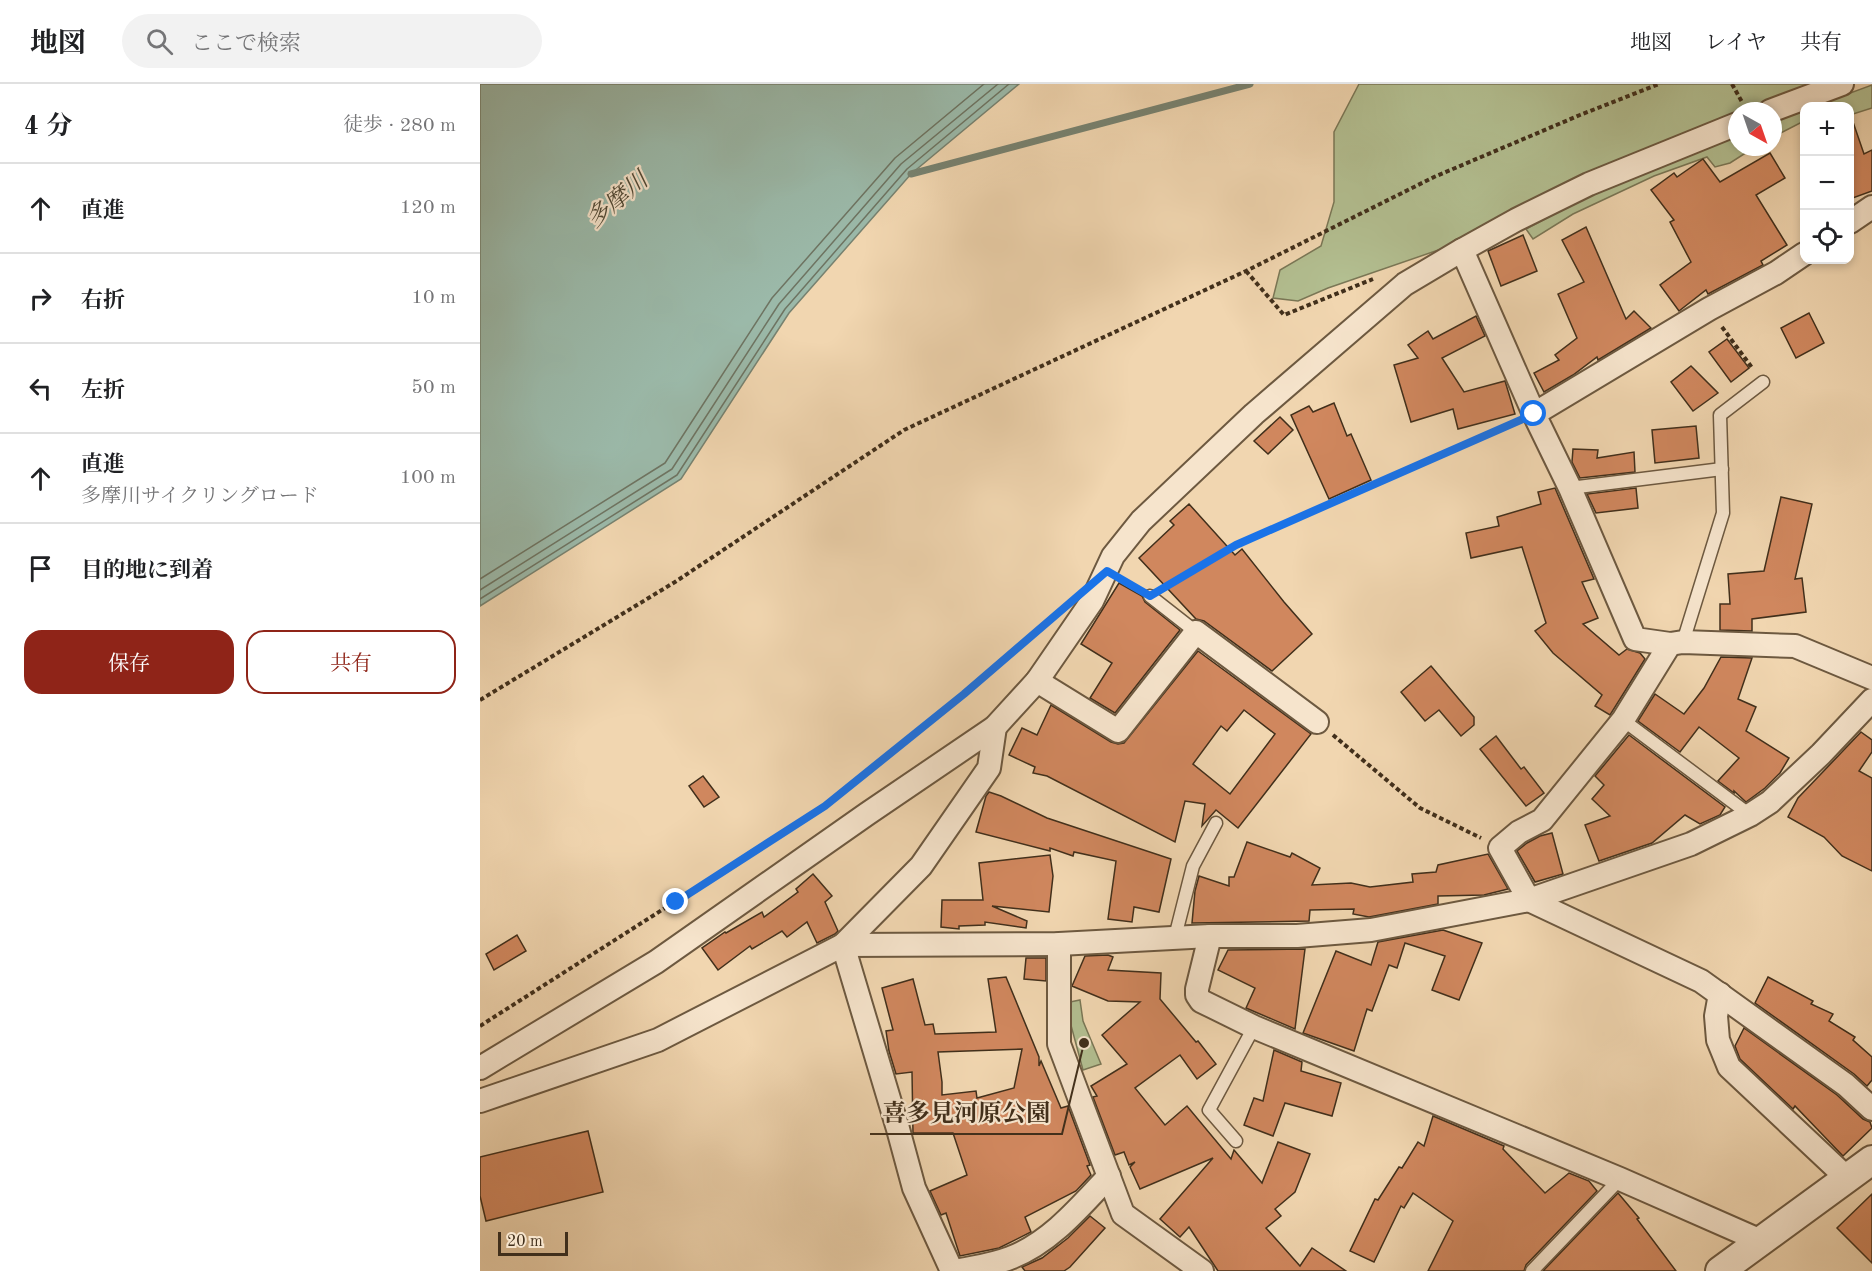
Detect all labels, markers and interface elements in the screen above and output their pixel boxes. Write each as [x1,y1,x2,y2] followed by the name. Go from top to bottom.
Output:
[122,14,542,68] search box
[143,25,176,58] icon: search
[30,31,86,59] text: 地図
[191,33,301,55] text: ここで検索
[1630,33,1672,54] text: 地図
[1705,33,1767,54] text: レイヤ
[1800,33,1842,54] text: 共有
[1728,102,1782,156] north arrow
[1800,102,1854,264] map controls
[1800,102,1854,156] button: +
[24,114,72,140] text: 4 分
[343,116,456,136] text: 徒歩 · 280 m
[1800,156,1854,210] button: −
[581,164,656,233] water label: 多摩川
[24,192,57,225] icon: ahead
[400,198,456,218] text: 120 m
[81,200,125,222] text: 直進
[1800,210,1854,264] button: locate
[24,282,57,315] icon: right
[411,288,456,308] text: 10 m
[81,290,125,312] text: 右折
[24,372,57,405] icon: left
[411,378,456,398] text: 50 m
[81,380,125,402] text: 左折
[1520,400,1546,426] route start
[81,454,125,476] text: 直進
[24,462,57,495] icon: ahead
[400,468,456,488] text: 100 m
[81,487,319,507] text: 多摩川サイクリングロード
[24,552,57,585] icon: arrive
[81,560,213,582] text: 目的地に到着
[24,630,234,694] button: 保存
[246,630,456,694] button: 共有
[662,888,688,914] route end
[870,1092,1062,1134] callout: 喜多見河原公園
[882,1100,1050,1127] text: 喜多見河原公園
[498,1229,568,1256] scale bar
[507,1234,543,1250] text: 20 m

